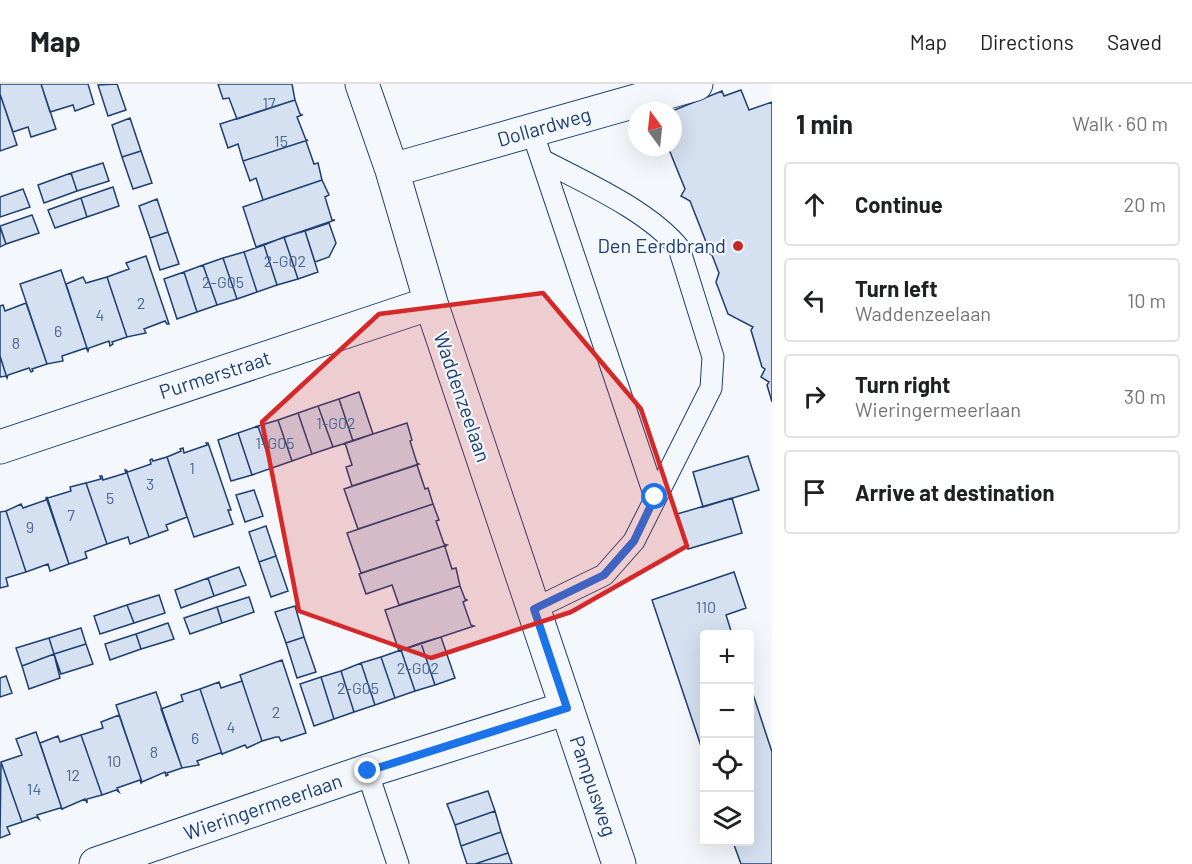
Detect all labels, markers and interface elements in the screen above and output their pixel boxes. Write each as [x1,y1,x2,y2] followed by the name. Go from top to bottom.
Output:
[30,24,81,58] text: Map
[910,29,947,54] text: Map
[980,29,1074,54] text: Directions
[1107,29,1162,54] text: Saved
[262,93,276,112] house number: 17
[494,101,593,151] street label: Dollardweg
[628,102,682,156] north arrow
[796,108,853,139] text: 1 min
[1072,111,1168,135] text: Walk · 60 m
[274,131,288,150] house number: 15
[798,188,831,221] icon: ahead
[855,191,943,217] text: Continue
[1123,192,1166,216] text: 20 m
[597,233,726,257] place label: Den Eerdbrand
[731,239,745,253] marker: Den Eerdbrand
[264,251,306,270] house number: 2-G02
[202,272,244,291] house number: 2-G05
[855,275,938,301] text: Turn left
[798,284,831,317] icon: left
[1127,288,1166,312] text: 10 m
[137,293,145,312] house number: 2
[855,301,991,325] text: Waddenzeelaan
[96,305,104,324] house number: 4
[54,321,62,340] house number: 6
[429,328,496,465] street label: Waddenzeelaan
[12,333,20,352] house number: 8
[156,345,274,403] street label: Purmerstraat
[855,371,950,397] text: Turn right
[798,380,831,413] icon: right
[1124,384,1166,408] text: 30 m
[855,397,1021,421] text: Wieringermeerlaan
[316,413,356,432] house number: 1-G02
[256,433,294,452] house number: 1-G05
[189,458,195,477] house number: 1
[146,474,154,493] house number: 3
[798,476,831,509] icon: arrive
[855,479,1054,505] text: Arrive at destination
[641,483,667,509] route start
[106,488,114,507] house number: 5
[67,505,75,524] house number: 7
[26,517,34,536] house number: 9
[696,597,716,616] house number: 110
[700,630,754,846] map controls
[700,630,754,684] button: +
[397,658,439,677] house number: 2-G02
[337,678,379,697] house number: 2-G05
[700,684,754,738] button: −
[272,702,280,721] house number: 2
[227,717,235,736] house number: 4
[191,728,199,747] house number: 6
[566,732,622,839] street label: Pampusweg
[700,738,754,792] button: locate
[150,742,158,761] house number: 8
[107,751,121,770] house number: 10
[354,757,380,783] route end
[66,765,80,784] house number: 12
[180,768,345,844] street label: Wieringermeerlaan
[27,779,41,798] house number: 14
[700,792,754,846] button: layers

